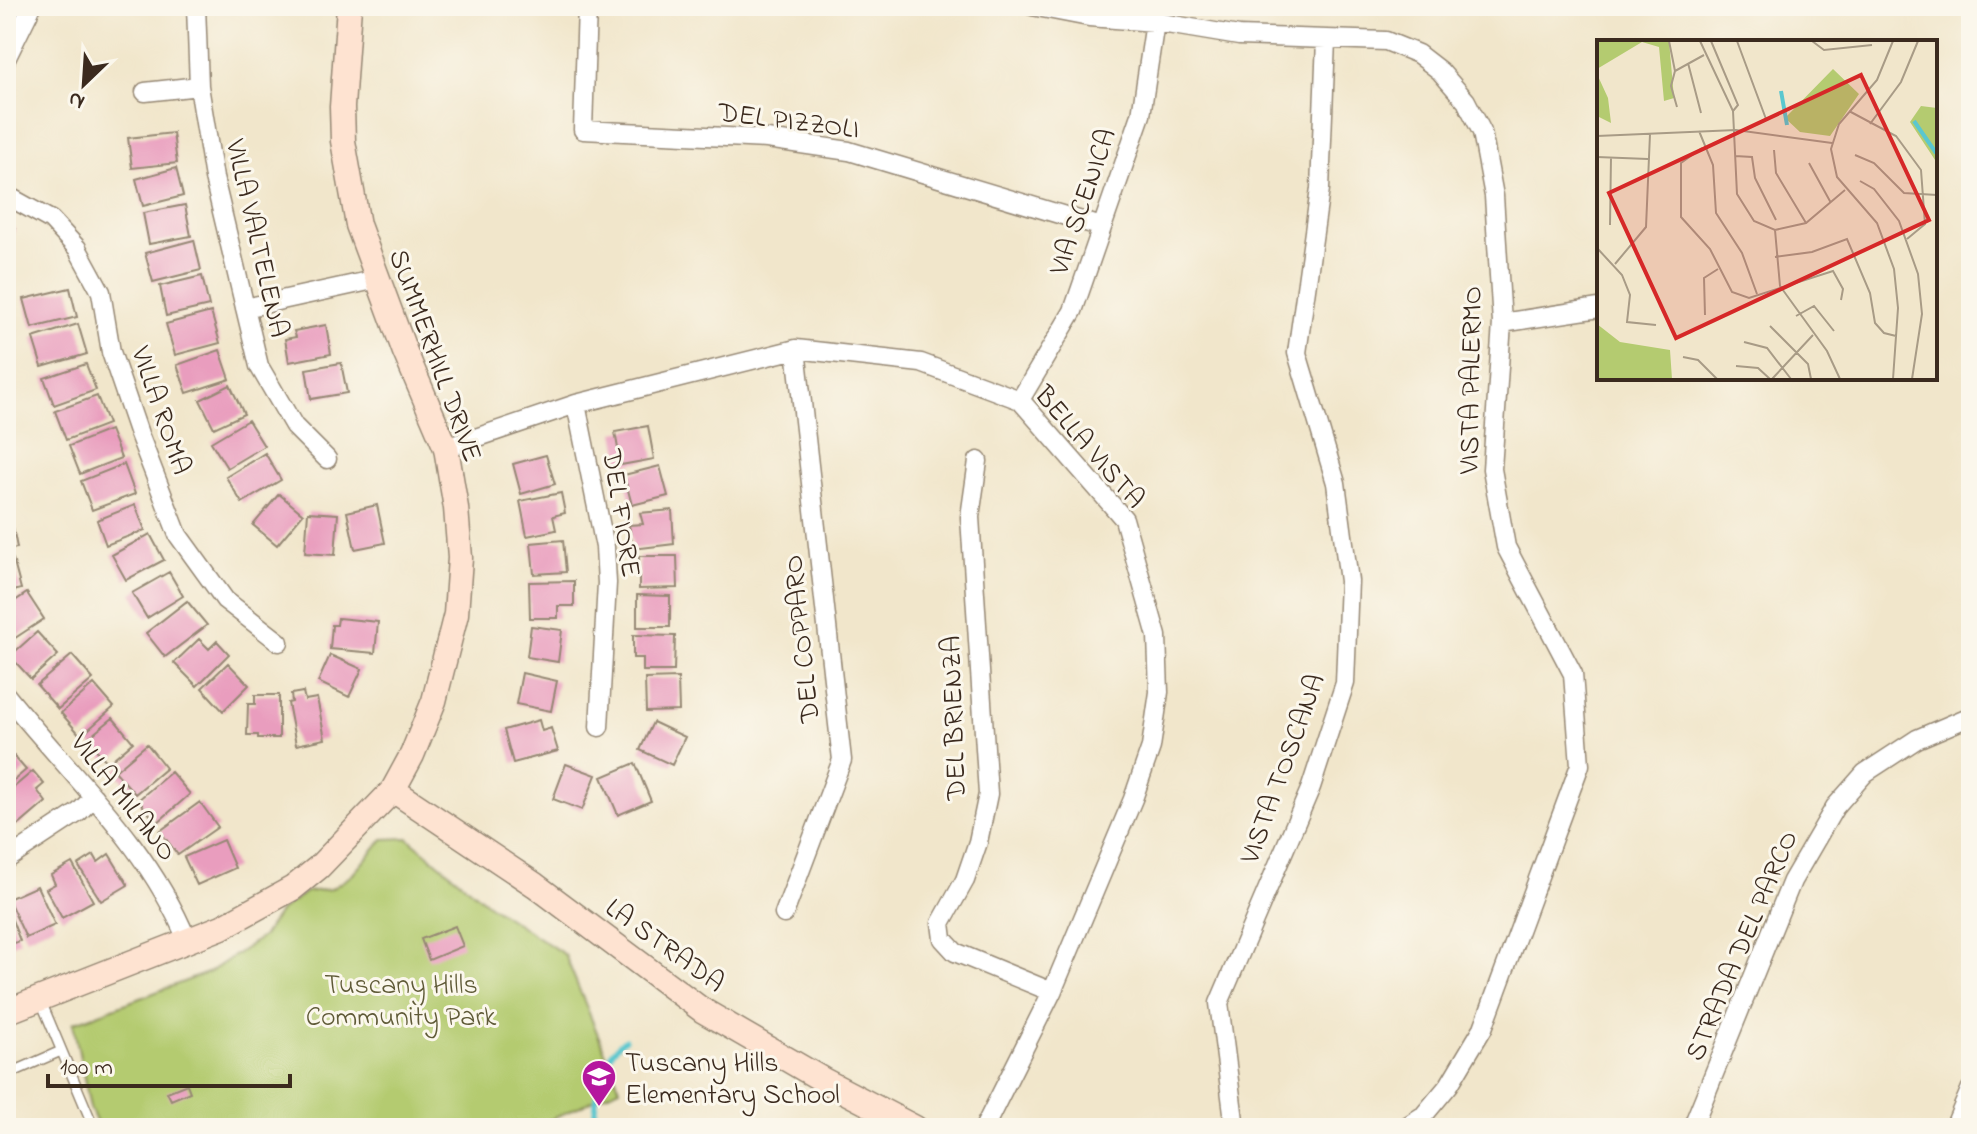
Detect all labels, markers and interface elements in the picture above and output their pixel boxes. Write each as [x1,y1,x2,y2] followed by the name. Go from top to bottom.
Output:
[1597,40,1937,380] inset map
[44,44,124,124] north arrow
[63,82,90,117] text: N
[715,93,862,151] street label: DEL PIZZOLI
[1040,123,1129,282] street label: VIA SCENICA
[213,135,298,342] street label: VILLA VALTELENA
[376,244,491,468] street label: SUMMERHILL DRIVE
[1450,286,1495,475] street label: VISTA PALERMO
[118,341,201,481] street label: VILLA ROMA
[1022,377,1154,519] street label: BELLA VISTA
[589,446,650,580] street label: DEL FIORE
[774,553,833,725] street label: DEL COPPARO
[932,635,979,802] street label: DEL BRIENZA
[1231,669,1338,871] street label: VISTA TOSCANA
[58,724,186,871] street label: VILLA MILANO
[1676,825,1810,1068] street label: STRADA DEL PARCO
[596,889,732,1004] street label: LA STRADA
[306,966,497,1039] park label: Tuscany Hills Community Park
[48,1038,290,1088] scale bar
[625,1044,840,1117] place label: Tuscany Hills Elementary School
[60,1051,113,1086] text: 100 m
[580,1058,618,1108] school or university icon: Tuscany Hills Elementary School

